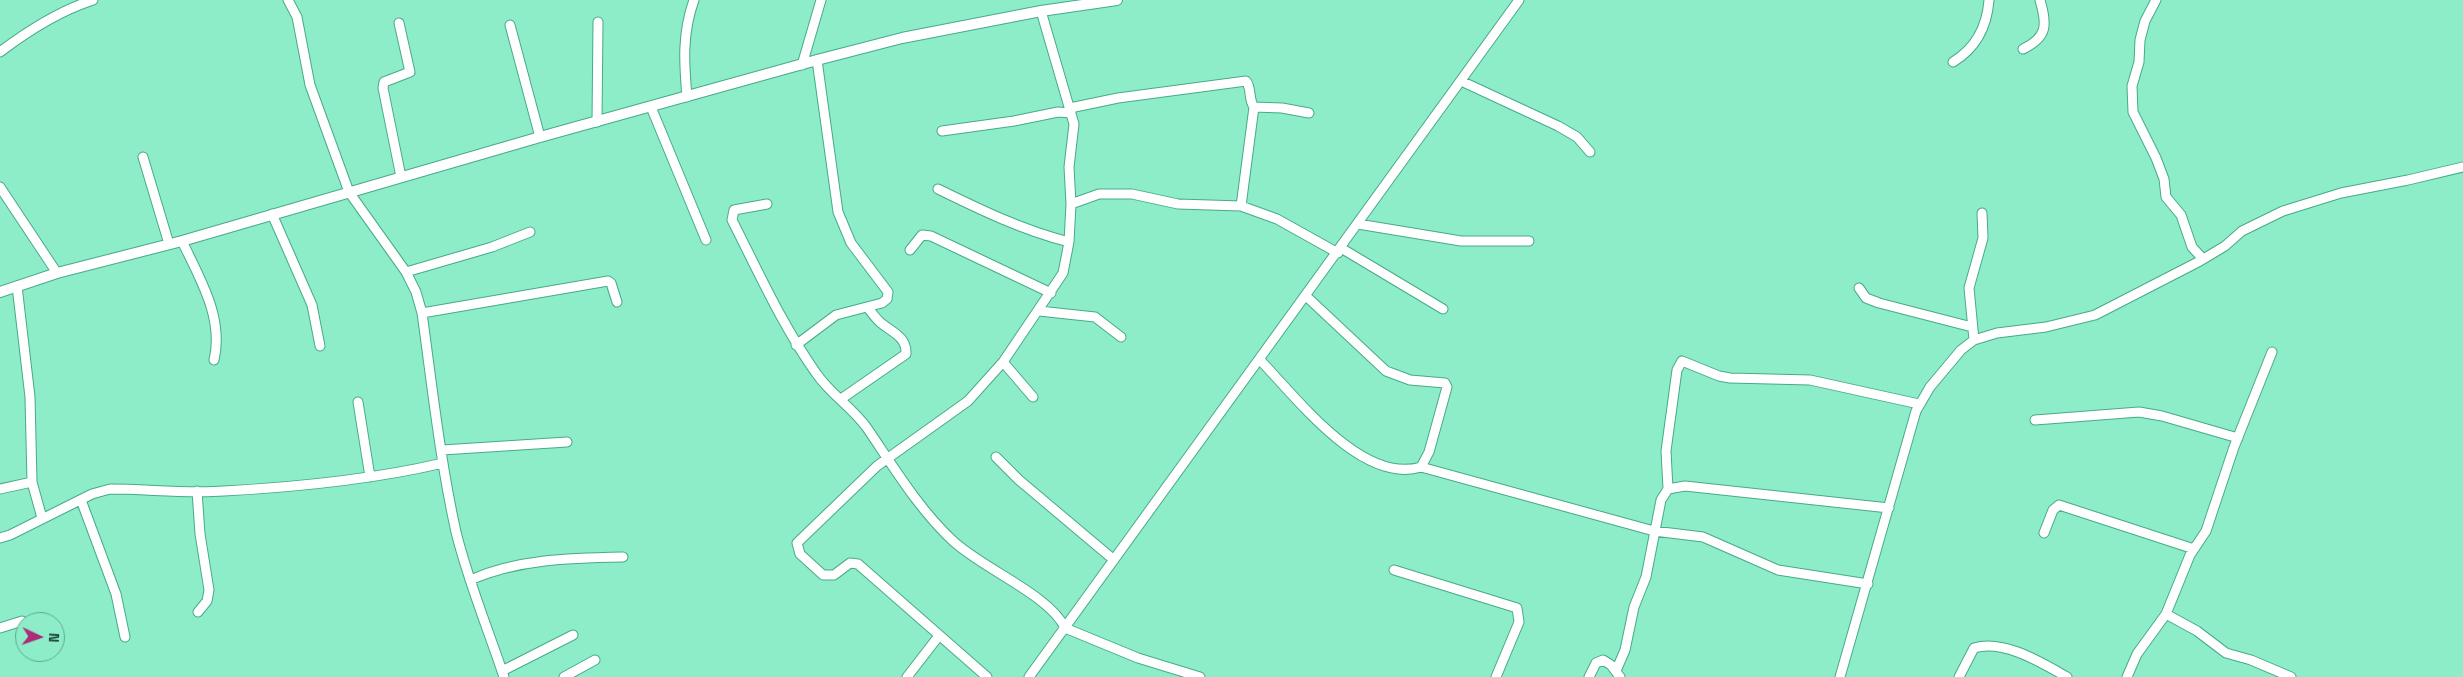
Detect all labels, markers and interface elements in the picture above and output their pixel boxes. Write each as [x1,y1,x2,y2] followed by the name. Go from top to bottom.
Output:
[15,612,65,662] north arrow
[45,633,63,643] text: N

